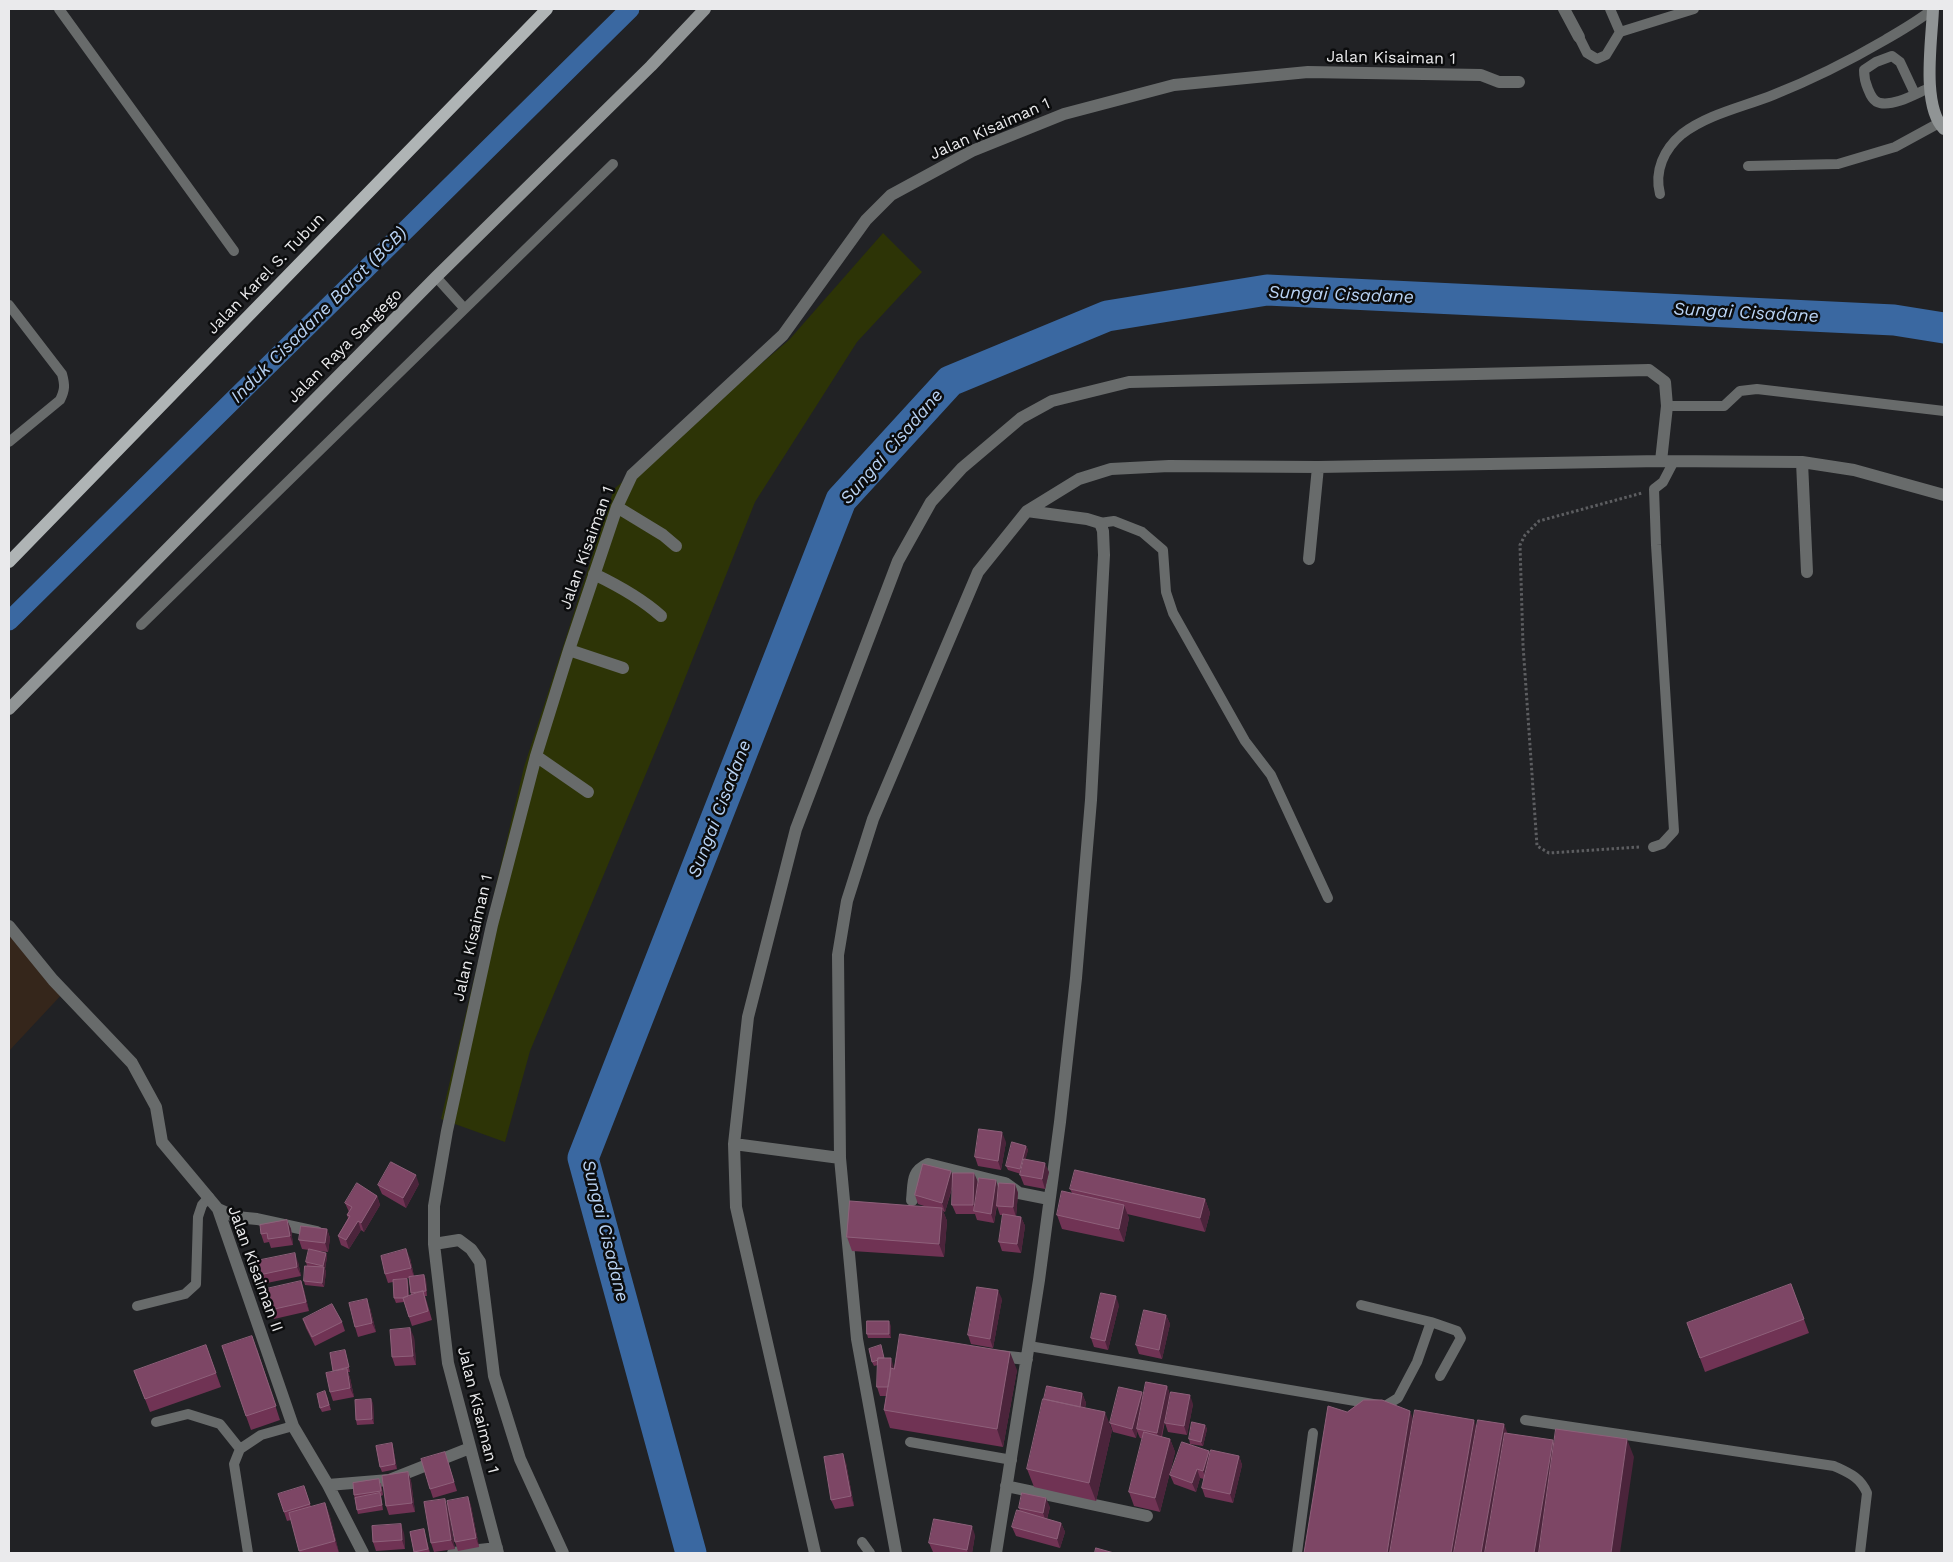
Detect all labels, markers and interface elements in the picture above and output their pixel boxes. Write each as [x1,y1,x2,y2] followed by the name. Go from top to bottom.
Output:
[1326,47,1456,69] street label: Jalan Kisaiman 1
[927,94,1053,164] street label: Jalan Kisaiman 1
[203,210,329,338] street label: Jalan Karel S. Tubun
[226,222,412,408] water label: Induk Cisadane Barat (BCB)
[1268,282,1414,308] water label: Sungai Cisadane
[284,285,406,407] street label: Jalan Raya Sangego
[1673,298,1819,328] water label: Sungai Cisadane
[836,385,948,509] water label: Sungai Cisadane
[556,484,618,612] street label: Jalan Kisaiman 1
[684,737,756,881] water label: Sungai Cisadane
[449,873,497,1003] street label: Jalan Kisaiman 1
[577,1158,633,1304] water label: Sungai Cisadane
[223,1203,287,1335] street label: Jalan Kisaiman II
[453,1345,503,1475] street label: Jalan Kisaiman 1

